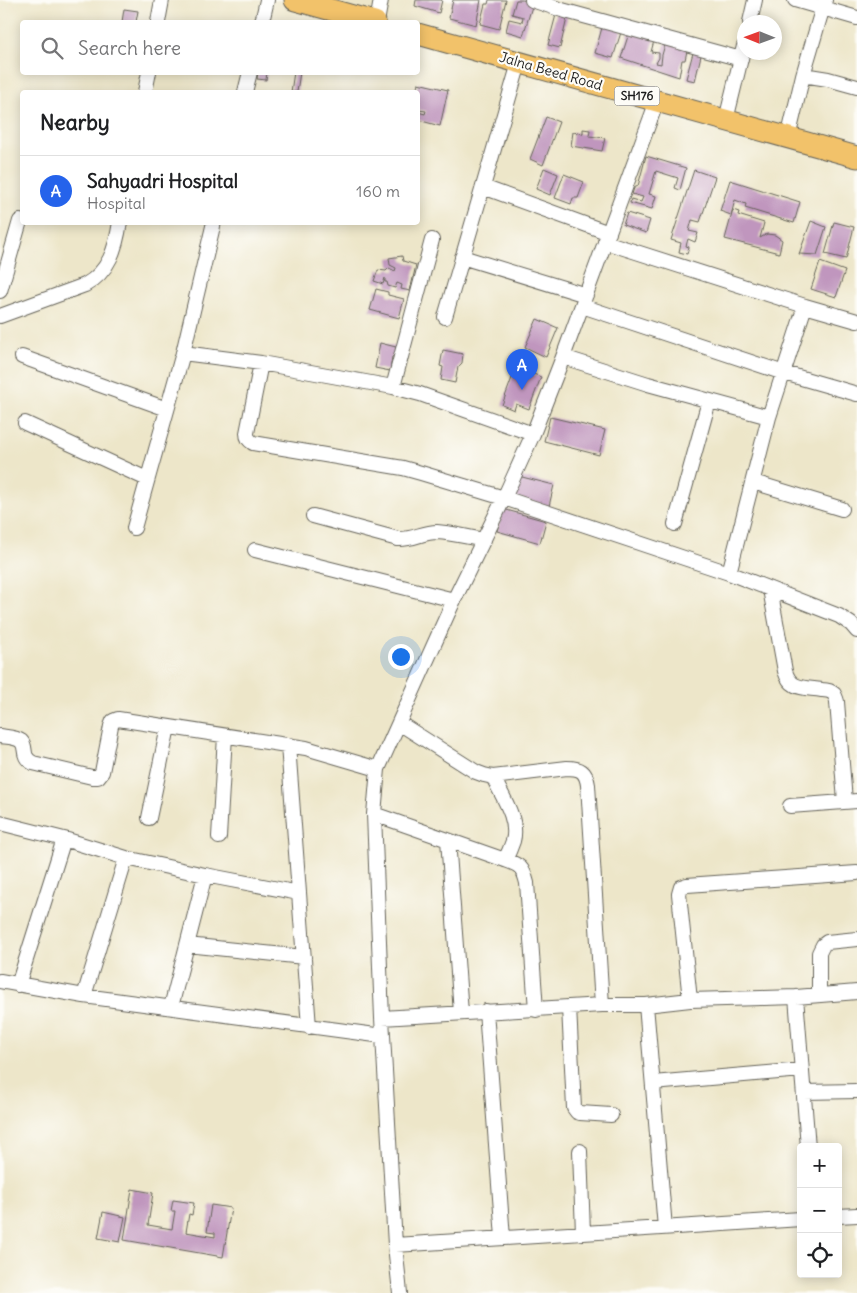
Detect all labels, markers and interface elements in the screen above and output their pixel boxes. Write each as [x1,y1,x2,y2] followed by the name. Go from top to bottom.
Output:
[737,15,782,60] north arrow
[20,20,420,75] search box
[38,34,66,62] icon: search
[78,36,181,60] text: Search here
[497,48,605,94] street label: Jalna Beed Road
[614,86,660,105] road number: SH176
[40,109,110,136] text: Nearby
[87,169,238,193] text: Sahyadri Hospital
[51,181,61,201] text: A
[356,181,400,201] text: 160 m
[87,193,146,213] text: Hospital
[506,349,538,390] pin: A
[388,644,414,670] your location
[797,1143,842,1278] map controls
[797,1143,842,1188] button: +
[797,1188,842,1233] button: −
[797,1233,842,1278] button: locate

